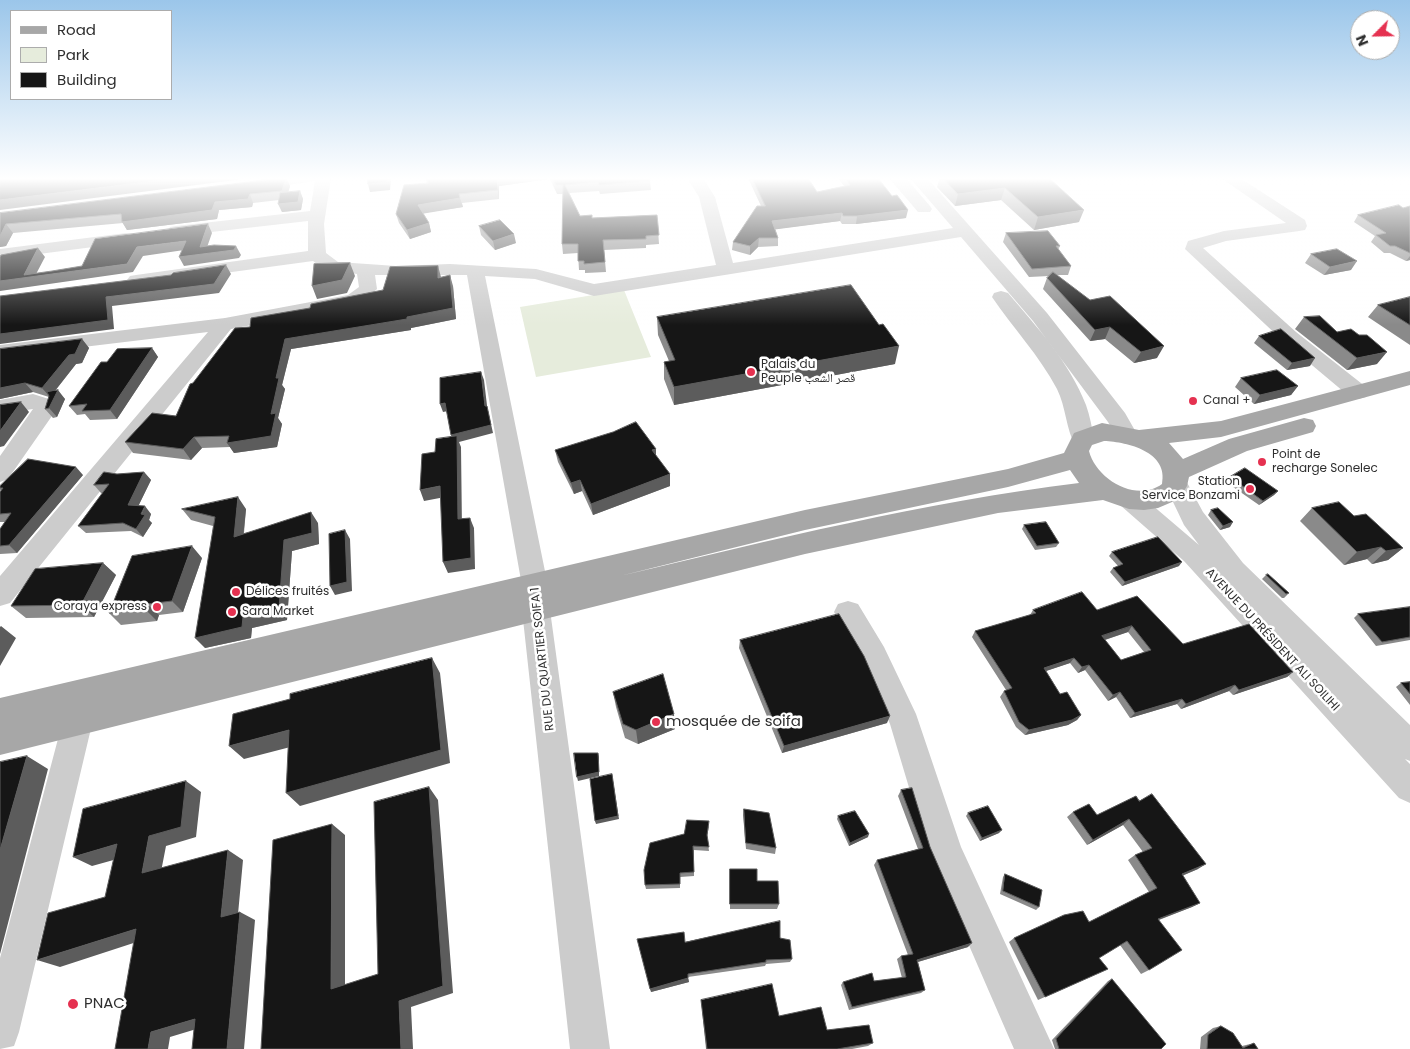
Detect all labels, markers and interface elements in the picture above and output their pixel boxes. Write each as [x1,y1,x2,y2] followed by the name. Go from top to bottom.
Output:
[10,10,172,100] legend
[1350,10,1400,60] north arrow
[57,19,96,40] text: Road
[1351,32,1373,49] text: N
[57,44,89,65] text: Park
[57,69,117,90] text: Building
[761,358,855,386] place label: Palais du Peuple قصر الشعب
[745,366,757,378] marker: Palais du Peuple قصر الشعب
[1203,394,1251,408] place label: Canal +
[1187,395,1199,407] marker: Canal +
[1272,448,1378,476] place label: Point de recharge Sonelec
[1256,456,1268,468] marker: Point de recharge Sonelec
[1142,475,1240,503] place label: Station Service Bonzami
[1244,483,1256,495] marker: Station Service Bonzami
[1202,566,1342,714] street label: AVENUE DU PRÉSIDENT ALI SOILIHI
[246,585,329,599] place label: Délices fruités
[230,586,242,598] marker: Délices fruités
[528,587,558,731] street label: RUE DU QUARTIER SOIFA 1
[54,600,147,614] place label: Coraya express
[151,601,163,613] marker: Coraya express
[242,605,314,619] place label: Sara Market
[226,606,238,618] marker: Sara Market
[666,713,801,731] place label: mosquée de soifa
[650,716,662,728] marker: mosquée de soifa
[84,995,125,1013] place label: PNAC
[66,997,80,1011] marker: PNAC

